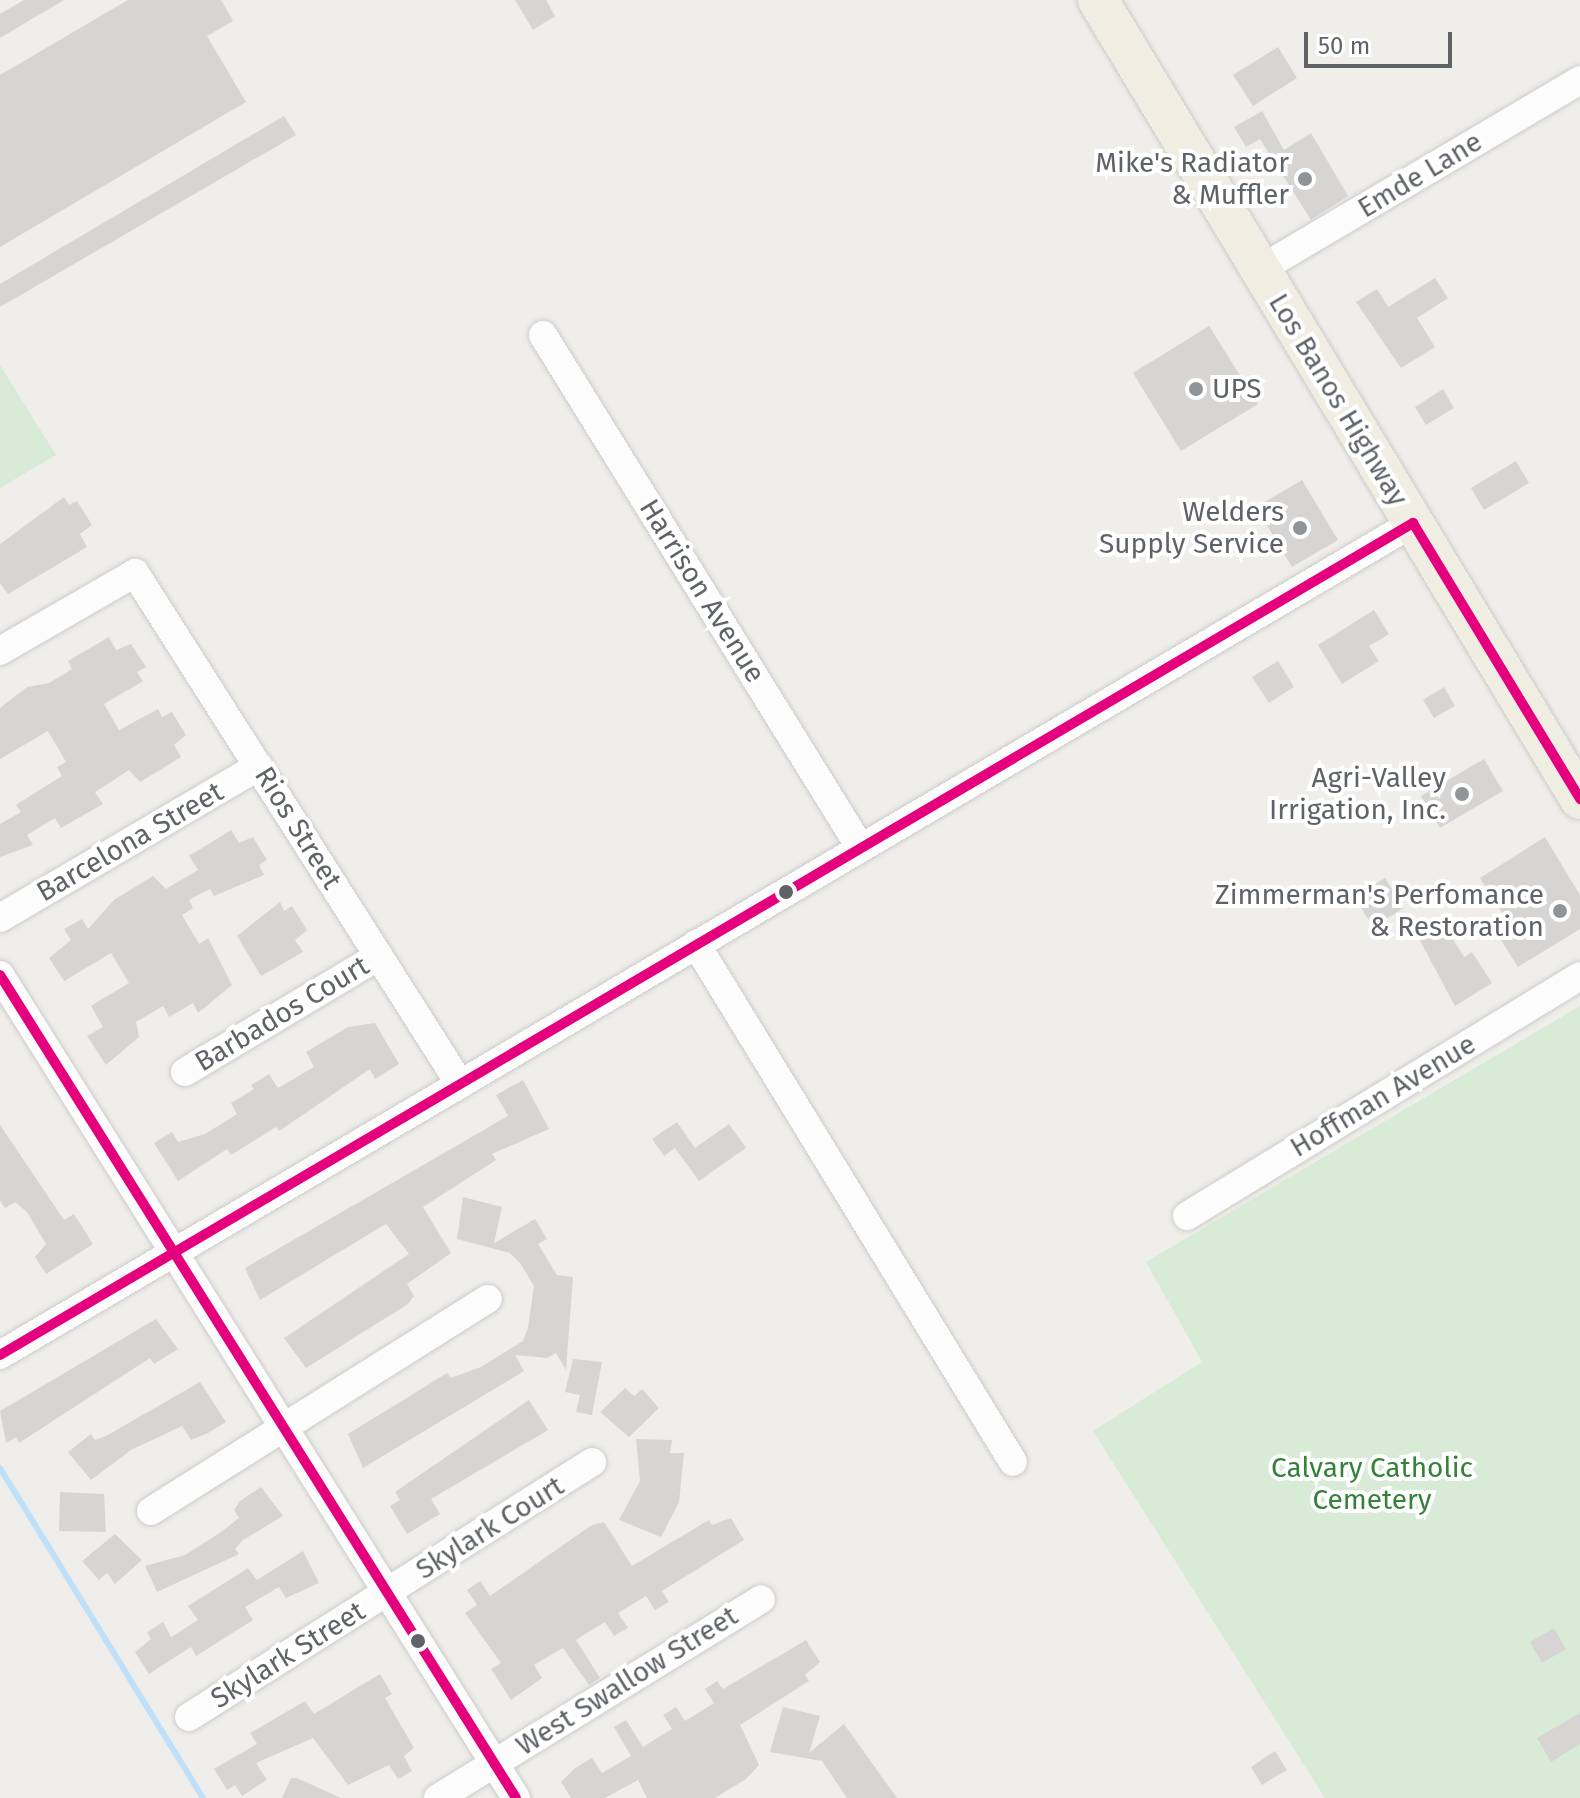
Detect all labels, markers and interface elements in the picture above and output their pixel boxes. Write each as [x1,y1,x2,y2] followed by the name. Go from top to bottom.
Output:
[1308,16,1456,66] scale bar
[1318,32,1370,60] text: 50 m
[1352,125,1488,225] street label: Emde Lane
[1095,146,1289,212] place label: Mike's Radiator & Muffler
[1296,170,1314,188] marker: Mike's Radiator & Muffler
[1261,288,1415,512] street label: Los Banos Highway
[1212,372,1262,406] place label: UPS
[1187,380,1205,398] marker: UPS
[632,493,772,689] street label: Harrison Avenue
[1099,495,1284,561] place label: Welders Supply Service
[1291,519,1309,537] marker: Welders Supply Service
[247,761,349,895] street label: Rios Street
[1269,761,1446,827] place label: Agri-Valley Irrigation, Inc.
[31,775,229,909] street label: Barcelona Street
[1453,785,1471,803] marker: Agri-Valley Irrigation, Inc.
[1215,878,1544,944] place label: Zimmerman's Perfomance & Restoration
[778,884,794,900] unlabelled marker
[1551,902,1569,920] marker: Zimmerman's Perfomance & Restoration
[189,949,375,1079] street label: Barbados Court
[1284,1027,1482,1165] street label: Hoffman Avenue
[1271,1451,1473,1517] park label: Calvary Catholic Cemetery
[410,1469,570,1587] street label: Skylark Court
[205,1594,371,1716] street label: Skylark Street
[510,1599,744,1763] street label: West Swallow Street
[410,1633,426,1649] unlabelled marker

